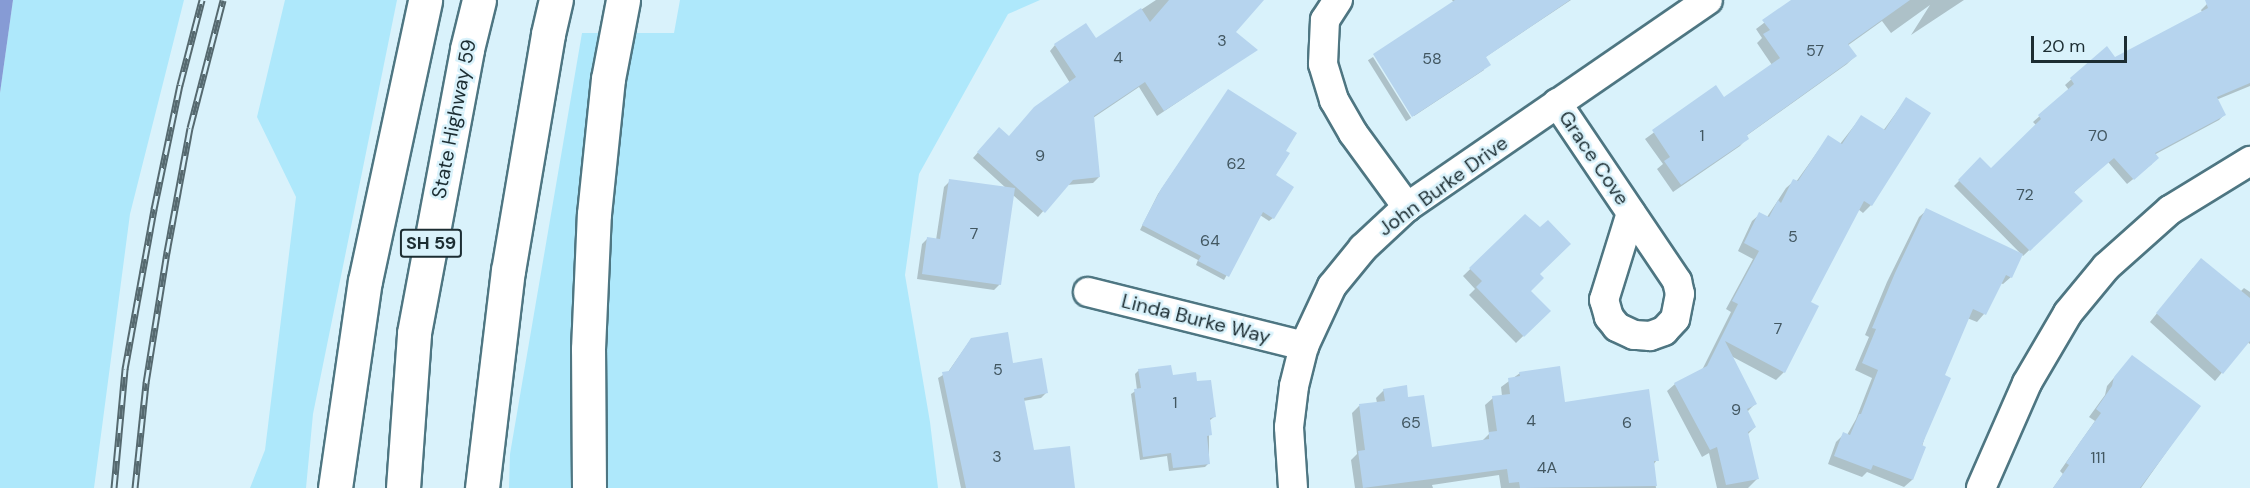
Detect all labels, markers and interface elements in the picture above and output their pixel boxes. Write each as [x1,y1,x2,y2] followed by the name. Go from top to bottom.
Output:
[2034,24,2130,62] scale bar
[1217,31,1227,51] house number: 3
[2042,34,2085,58] text: 20 m
[427,37,481,201] street label: State Highway 59
[1806,41,1824,61] house number: 57
[1113,48,1123,68] house number: 4
[1422,49,1442,69] house number: 58
[1554,106,1634,210] street label: Grace Cove
[1700,126,1704,146] house number: 1
[2088,126,2108,146] house number: 70
[1373,131,1513,241] street label: John Burke Drive
[1035,146,1045,166] house number: 9
[1227,154,1245,174] house number: 62
[2016,185,2034,205] house number: 72
[970,224,978,244] house number: 7
[1788,227,1798,247] house number: 5
[400,228,462,258] road number: SH 59
[1200,231,1220,251] house number: 64
[1119,289,1273,349] street label: Linda Burke Way
[1774,319,1782,339] house number: 7
[993,360,1003,380] house number: 5
[1173,393,1177,413] house number: 1
[1731,400,1741,420] house number: 9
[1526,411,1536,431] house number: 4
[1401,413,1421,433] house number: 65
[1622,413,1632,433] house number: 6
[992,447,1002,467] house number: 3
[2091,448,2105,468] house number: 111
[1537,458,1557,478] house number: 4A

